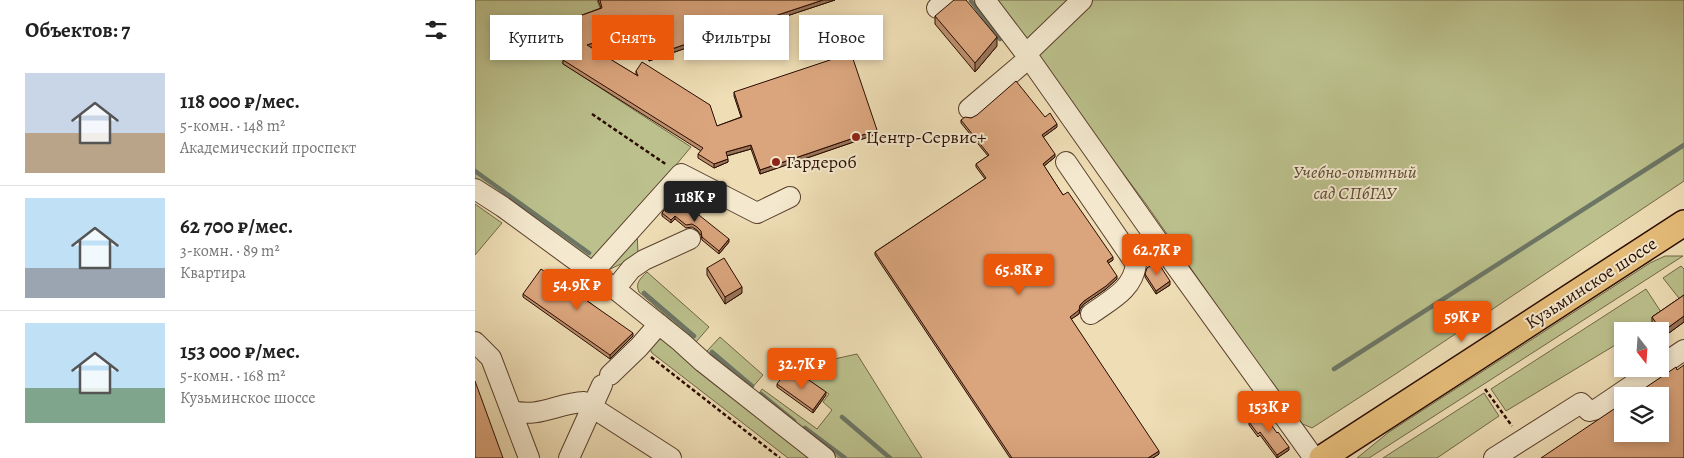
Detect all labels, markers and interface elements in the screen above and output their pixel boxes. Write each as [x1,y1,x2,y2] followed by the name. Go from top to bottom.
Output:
[490,15,582,60] chip: Купить
[592,15,674,60] chip: Снять
[684,15,789,60] chip: Фильтры
[799,15,883,60] chip: Новое
[25,16,130,44] text: Объектов: 7
[422,16,450,44] icon: filters
[180,87,300,115] text: 118 000 ₽/мес.
[65,93,125,153] icon: home
[180,115,285,137] text: 5-комн. · 148 m²
[866,125,986,149] place label: Центр-Сервис+
[850,131,862,143] marker: Центр-Сервис+
[180,137,356,159] text: Академический проспект
[786,150,857,174] place label: Гардероб
[770,156,782,168] marker: Гардероб
[1293,160,1417,205] park label: Учебно-опытный сад СПбГАУ
[654,180,736,223] pin: 118K ₽
[675,186,715,208] text: 118K ₽
[180,212,293,240] text: 62 700 ₽/мес.
[65,218,125,278] icon: home
[1521,231,1661,335] street label: Кузьминское шоссе
[1111,234,1203,276] pin: 62.7K ₽
[1133,239,1181,261] text: 62.7K ₽
[180,240,280,262] text: 3-комн. · 89 m²
[973,254,1065,296] pin: 65.8K ₽
[995,259,1043,281] text: 65.8K ₽
[180,262,246,284] text: Квартира
[531,268,623,311] pin: 54.9K ₽
[553,274,601,296] text: 54.9K ₽
[1427,300,1497,343] pin: 59K ₽
[1444,306,1480,328] text: 59K ₽
[1614,322,1669,378] north arrow
[1614,322,1669,442] map controls
[180,337,300,365] text: 153 000 ₽/мес.
[65,343,125,403] icon: home
[756,348,848,390] pin: 32.7K ₽
[778,353,826,375] text: 32.7K ₽
[180,365,286,387] text: 5-комн. · 168 m²
[180,387,316,409] text: Кузьминское шоссе
[1614,387,1669,442] button: layers
[1228,390,1310,433] pin: 153K ₽
[1249,396,1289,418] text: 153K ₽

